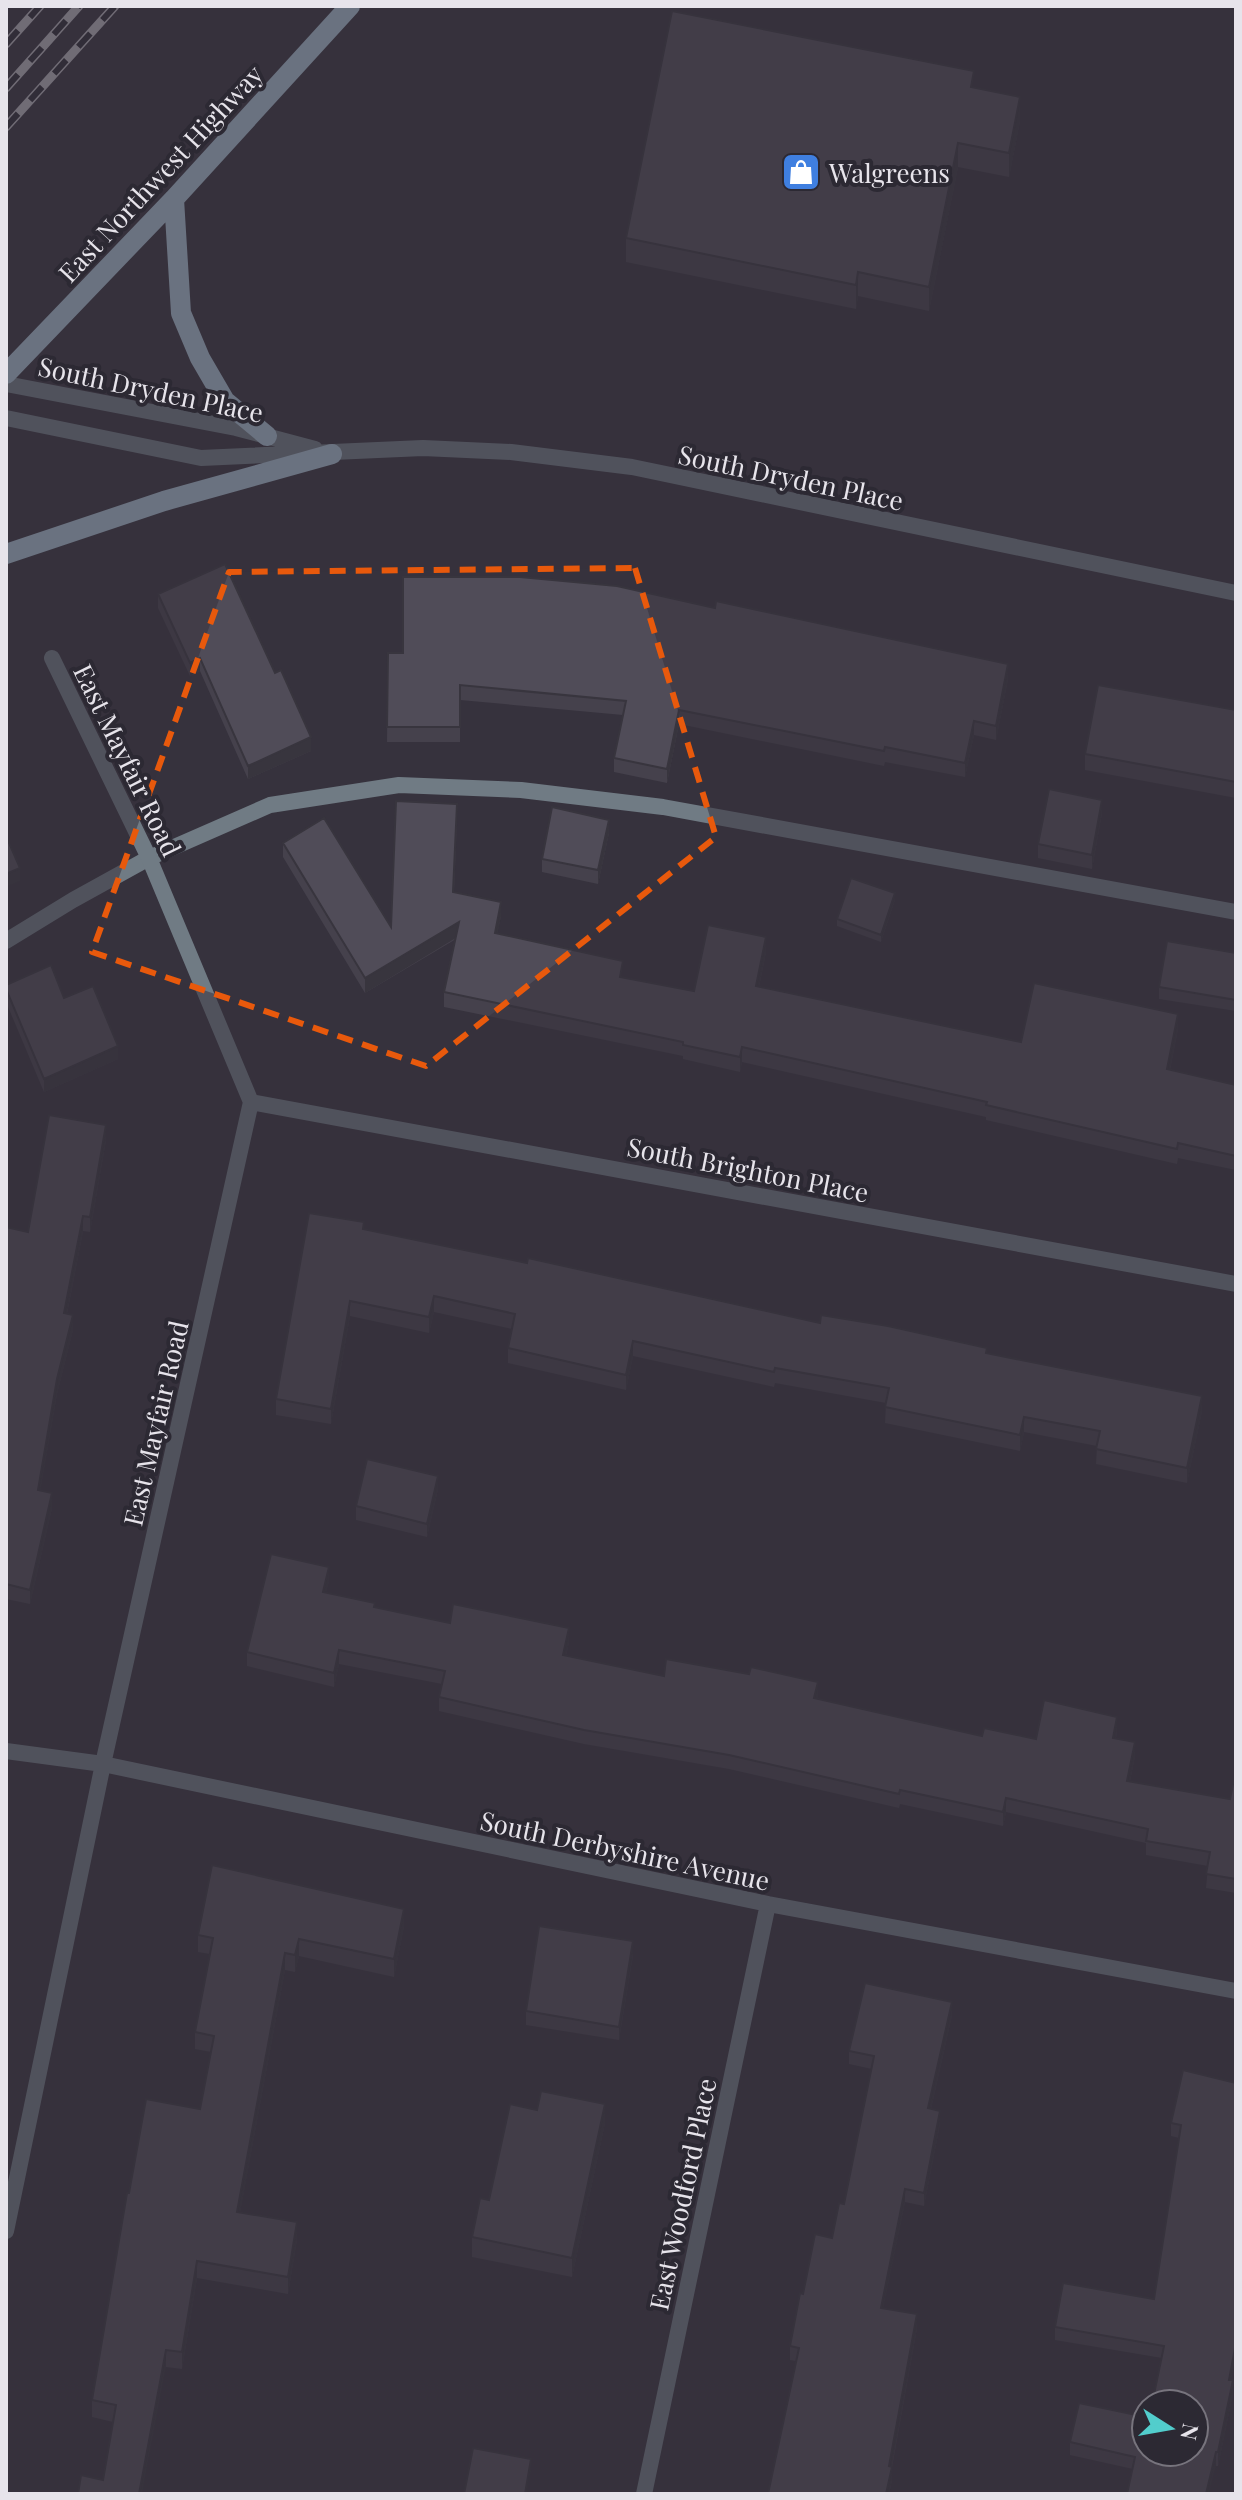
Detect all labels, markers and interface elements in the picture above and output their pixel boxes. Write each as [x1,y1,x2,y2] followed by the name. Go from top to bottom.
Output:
[50,57,270,289] street label: East Northwest Highway
[780,151,822,193] shop icon: Walgreens
[828,155,950,190] place label: Walgreens
[35,348,267,430] street label: South Dryden Place
[675,436,907,518] street label: South Dryden Place
[66,658,190,862] street label: East Mayfair Road
[624,1128,872,1210] street label: South Brighton Place
[114,1317,196,1529] street label: East Mayfair Road
[477,1802,773,1898] street label: South Derbyshire Avenue
[640,2075,724,2313] street label: East Woodford Place
[1130,2388,1210,2468] north arrow
[1174,2421,1207,2443] text: N

